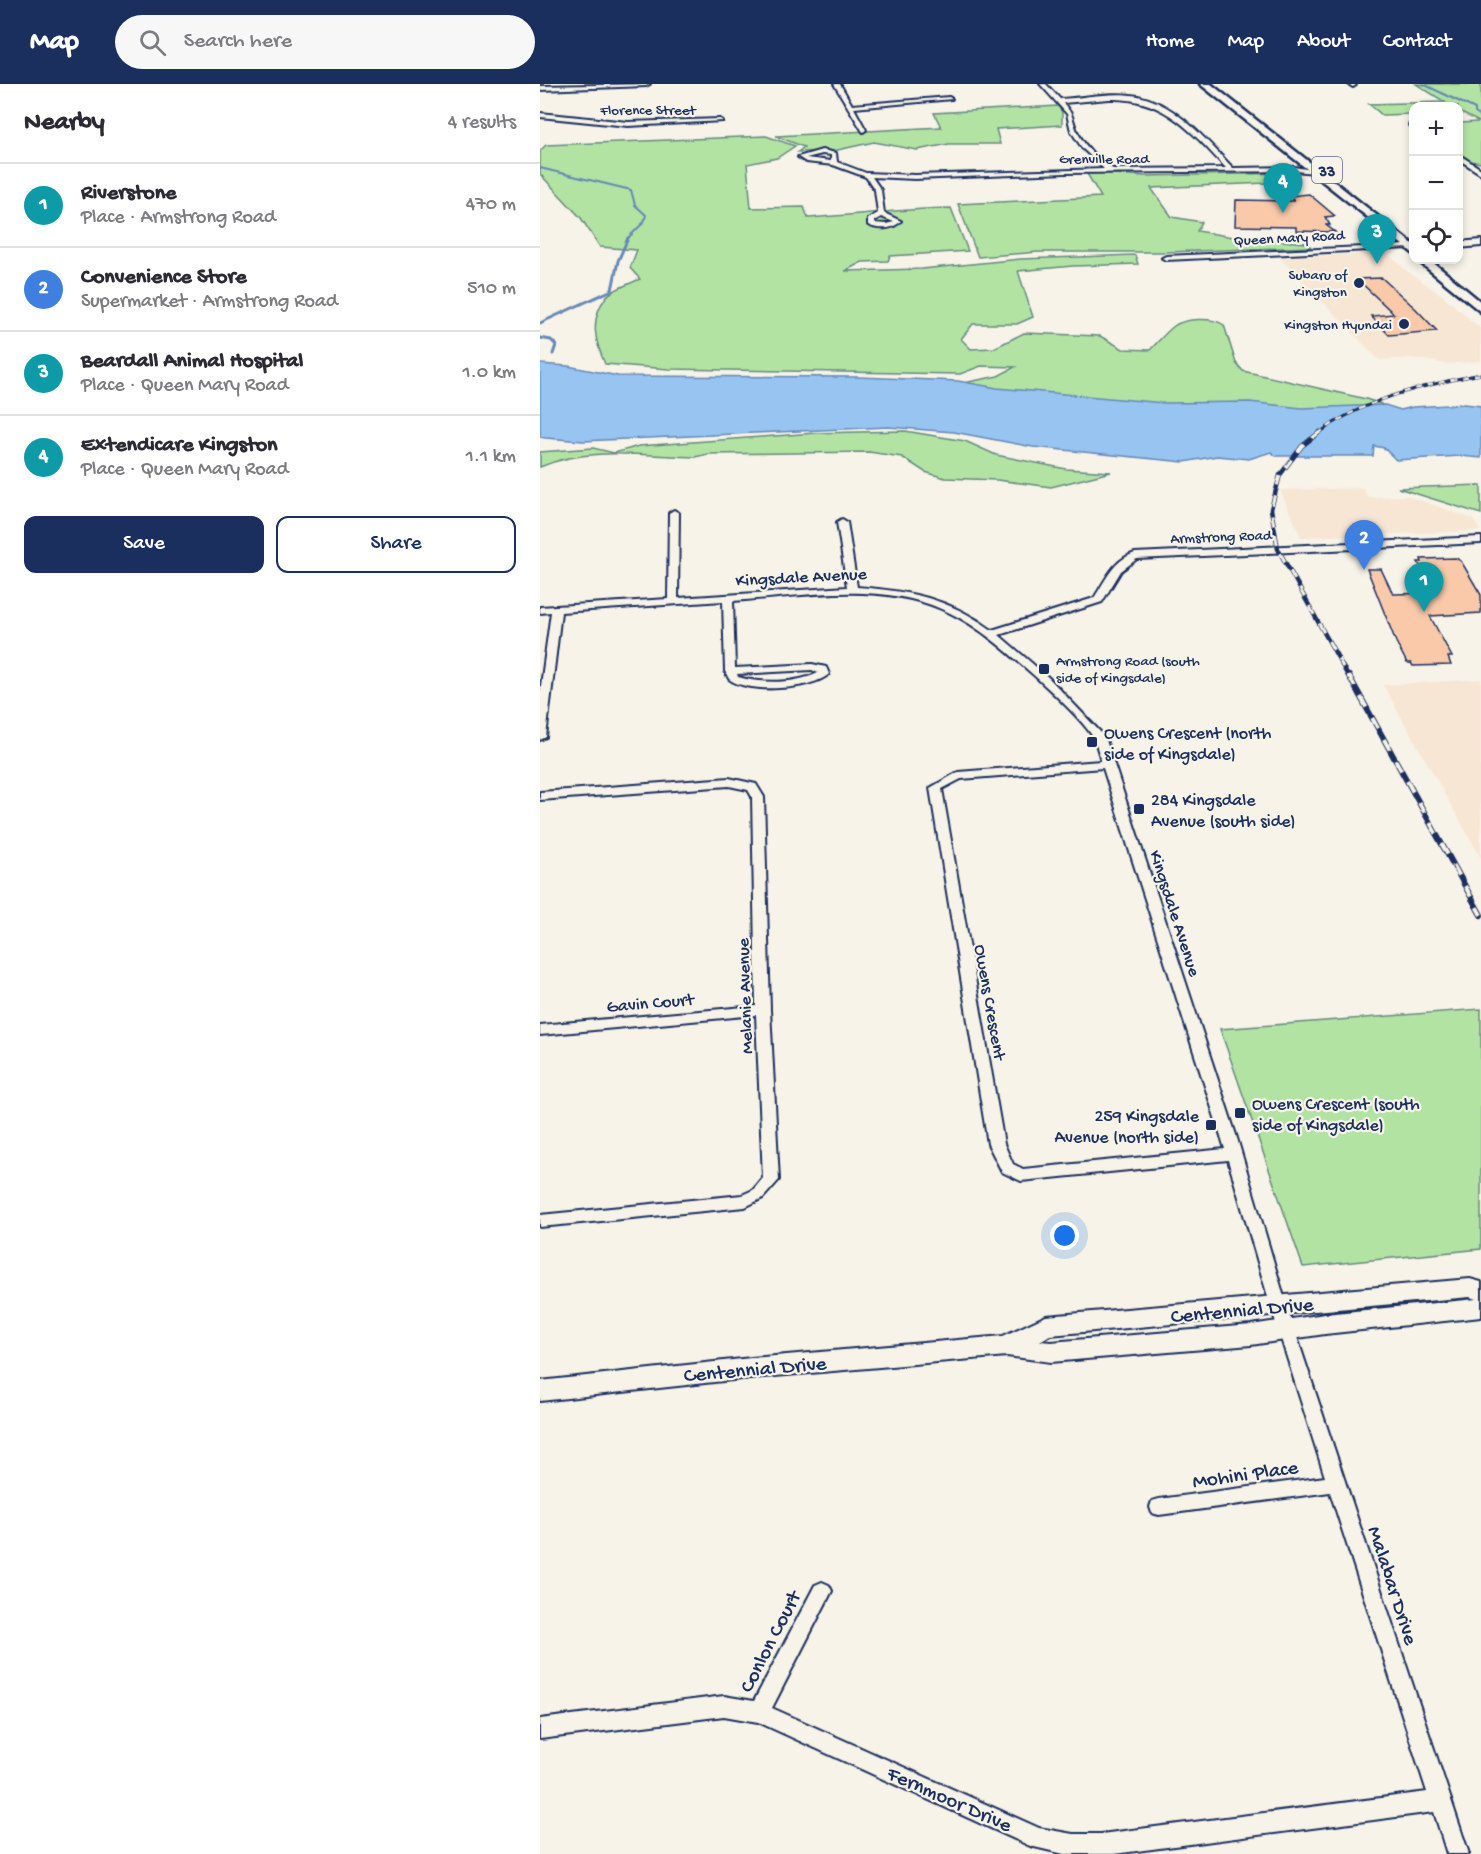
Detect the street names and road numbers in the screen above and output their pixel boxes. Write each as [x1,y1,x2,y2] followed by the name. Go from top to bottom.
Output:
[599,102,698,120] street label: Florence Street
[1059,151,1150,169] street label: Grenville Road
[1312,157,1342,183] road number: 33
[1233,227,1346,251] street label: Queen Mary Road
[1170,527,1273,549] street label: Armstrong Road
[735,565,868,592] street label: Kingsdale Avenue
[1143,848,1204,980] street label: Kingsdale Avenue
[734,937,759,1054] street label: Melanie Avenue
[968,943,1009,1063] street label: Owens Crescent
[606,990,696,1019] street label: Gavin Court
[1170,1294,1316,1331] street label: Centennial Drive
[683,1353,829,1390] street label: Centennial Drive
[1191,1457,1301,1496] street label: Mohini Place
[1360,1524,1422,1650] street label: Malabar Drive
[736,1585,810,1698] street label: Conlon Court
[881,1762,1016,1840] street label: Fernmoor Drive

